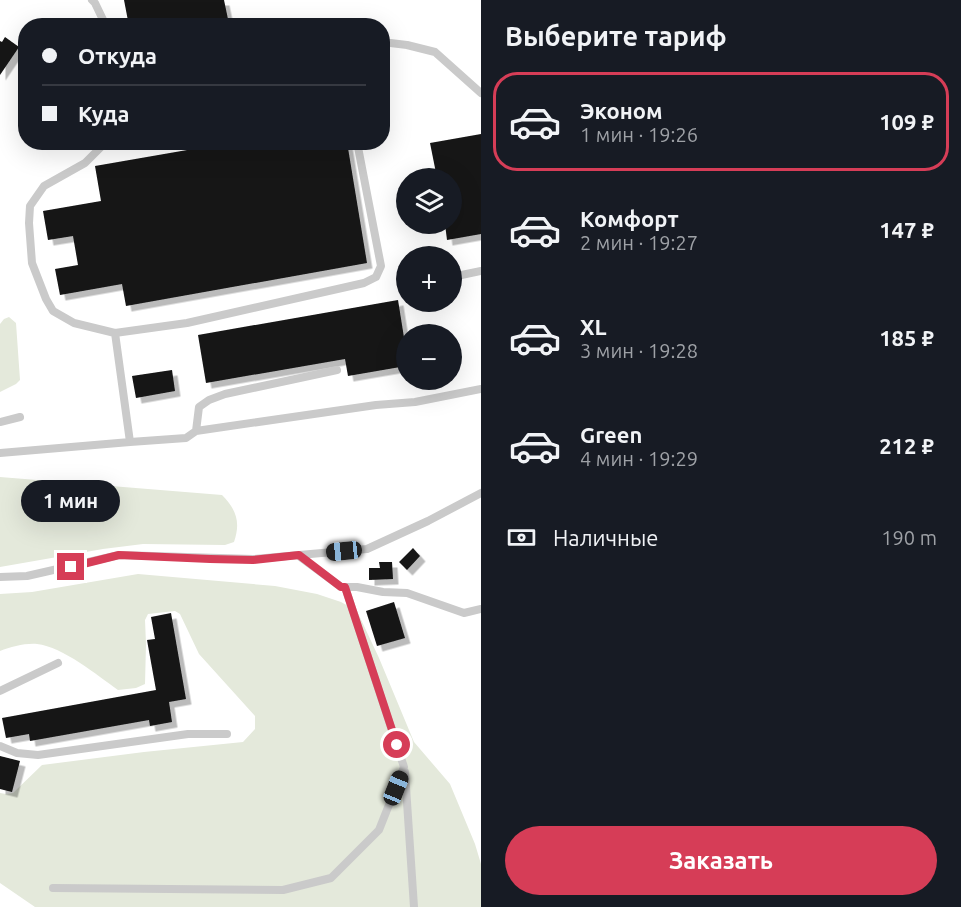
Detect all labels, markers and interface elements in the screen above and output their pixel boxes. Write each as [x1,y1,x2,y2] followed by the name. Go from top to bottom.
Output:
[505,21,727,51] text: Выберите тариф
[78,43,157,68] text: Откуда
[508,95,562,149] icon: car
[580,98,662,123] text: Эконом
[78,101,129,126] text: Куда
[879,109,934,134] text: 109 ₽
[580,123,698,146] text: 1 мин · 19:26
[396,168,462,390] map controls
[396,168,462,234] button: layers
[508,203,562,257] icon: car
[580,206,679,231] text: Комфорт
[879,217,934,242] text: 147 ₽
[580,231,698,254] text: 2 мин · 19:27
[396,246,462,312] button: +
[508,311,562,365] icon: car
[580,314,607,339] text: XL
[396,324,462,390] button: −
[879,325,934,350] text: 185 ₽
[580,339,698,362] text: 3 мин · 19:28
[508,419,562,473] icon: car
[580,422,642,447] text: Green
[879,433,934,458] text: 212 ₽
[580,447,698,470] text: 4 мин · 19:29
[22,480,121,522] callout: 1 мин
[43,489,98,512] text: 1 мин
[505,521,538,554] icon: cash
[553,525,658,550] text: Наличные
[881,526,937,549] text: 190 m
[325,540,363,562] car
[57,553,84,580] route end
[383,731,410,758] route start
[381,768,411,808] car
[505,826,937,895] button: Заказать

